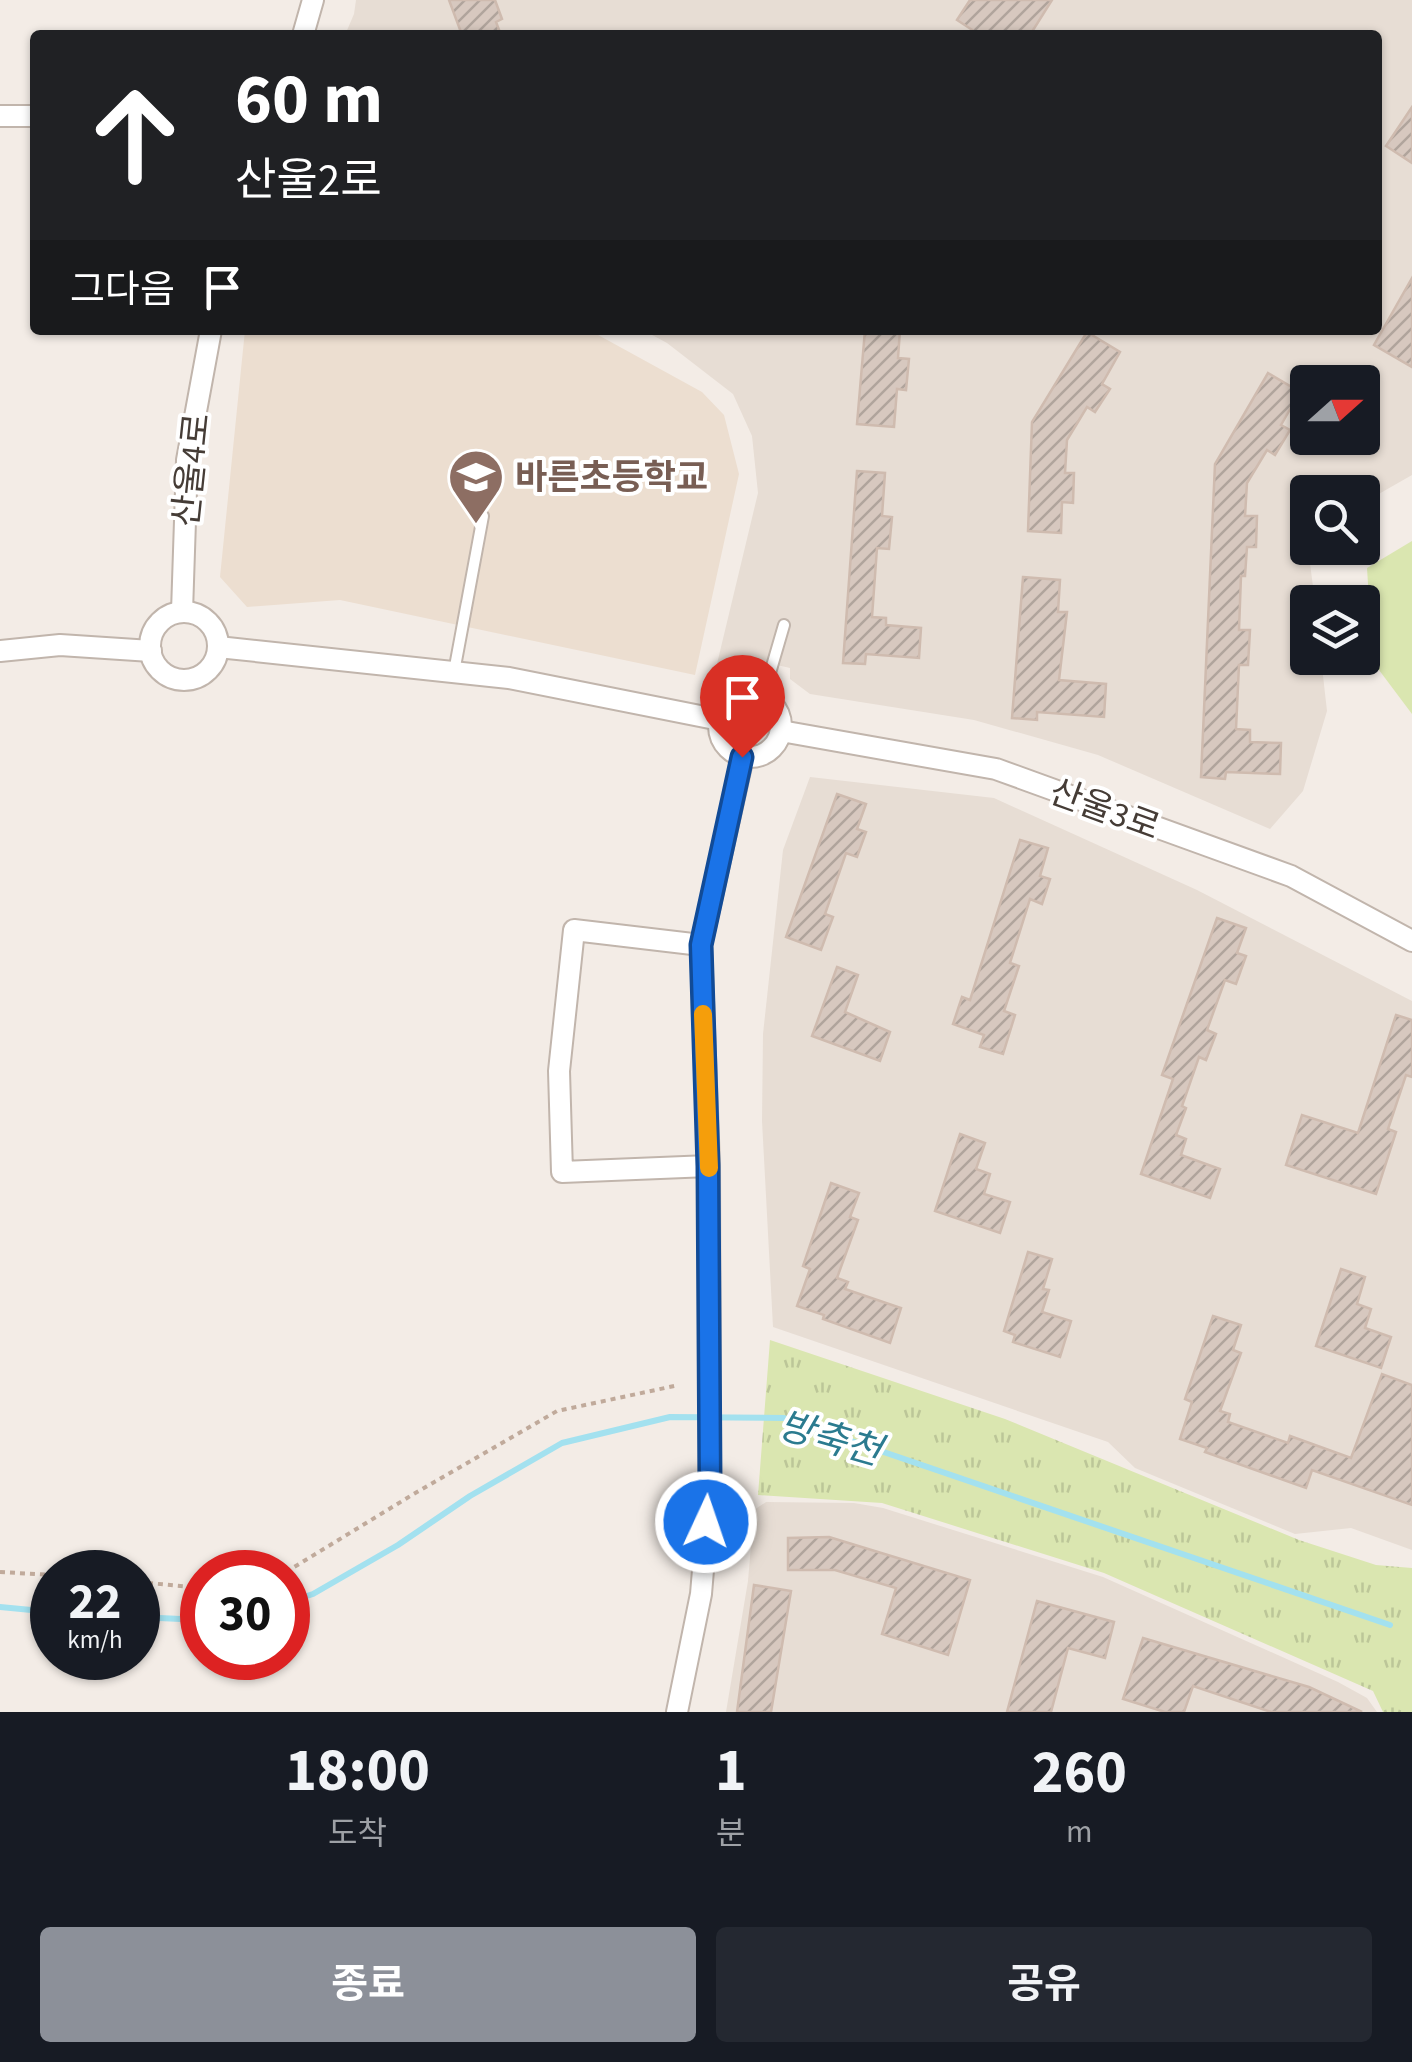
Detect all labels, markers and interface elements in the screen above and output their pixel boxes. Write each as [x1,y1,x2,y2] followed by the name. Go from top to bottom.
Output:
[235,50,383,150] text: 60 m
[70,70,200,200] icon: ahead
[235,149,382,213] text: 산울2로
[195,260,250,315] icon: arrive
[70,263,175,317] text: 그다음
[1290,365,1380,455] north arrow
[1290,365,1380,675] map controls
[161,411,223,529] street label: 산울4로
[446,447,506,526] school or university icon: 바른초등학교
[515,453,708,503] place label: 바른초등학교
[1290,475,1380,565] button: search
[1290,585,1380,675] button: layers
[700,655,785,758] pin
[715,670,770,725] icon: arrive
[1043,767,1167,853] street label: 산울3로
[772,1399,891,1480] water label: 방축천
[654,1470,758,1574] position arrow
[180,1550,310,1680] speed limit sign: 30
[69,1567,121,1638] text: 22
[67,1622,123,1658] text: km/h
[285,1729,430,1814] text: 18:00
[715,1729,747,1814] text: 1
[1032,1731,1127,1816] text: 260
[1066,1809,1093,1855] text: m
[328,1811,387,1857] text: 도착
[716,1811,746,1857] text: 분
[40,1927,696,2042] button: 종료
[716,1927,1372,2042] button: 공유

